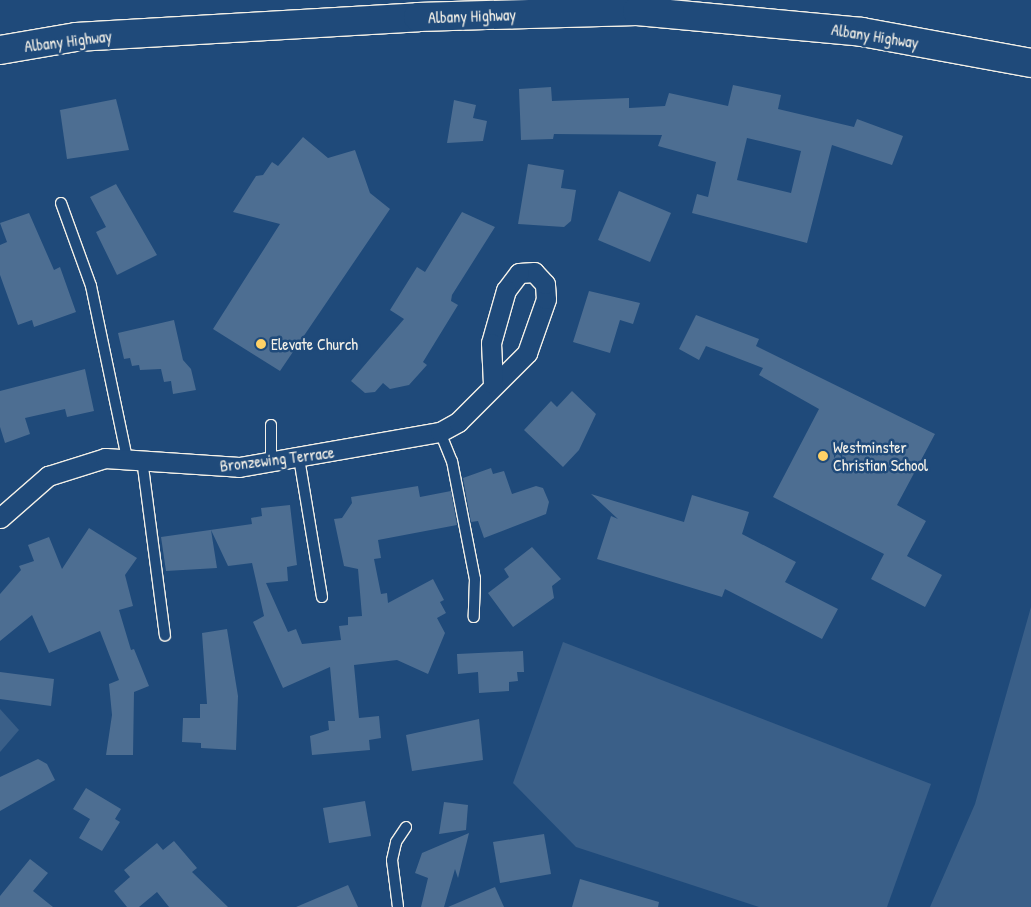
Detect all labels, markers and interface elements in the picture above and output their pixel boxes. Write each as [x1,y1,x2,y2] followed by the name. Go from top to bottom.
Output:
[428,5,516,27] street label: Albany Highway
[830,20,920,52] street label: Albany Highway
[23,26,113,56] street label: Albany Highway
[271,334,358,354] place label: Elevate Church
[255,338,267,350] marker: Elevate Church
[833,437,928,475] place label: Westminster Christian School
[219,442,335,476] street label: Bronzewing Terrace
[817,450,829,462] marker: Westminster Christian School

